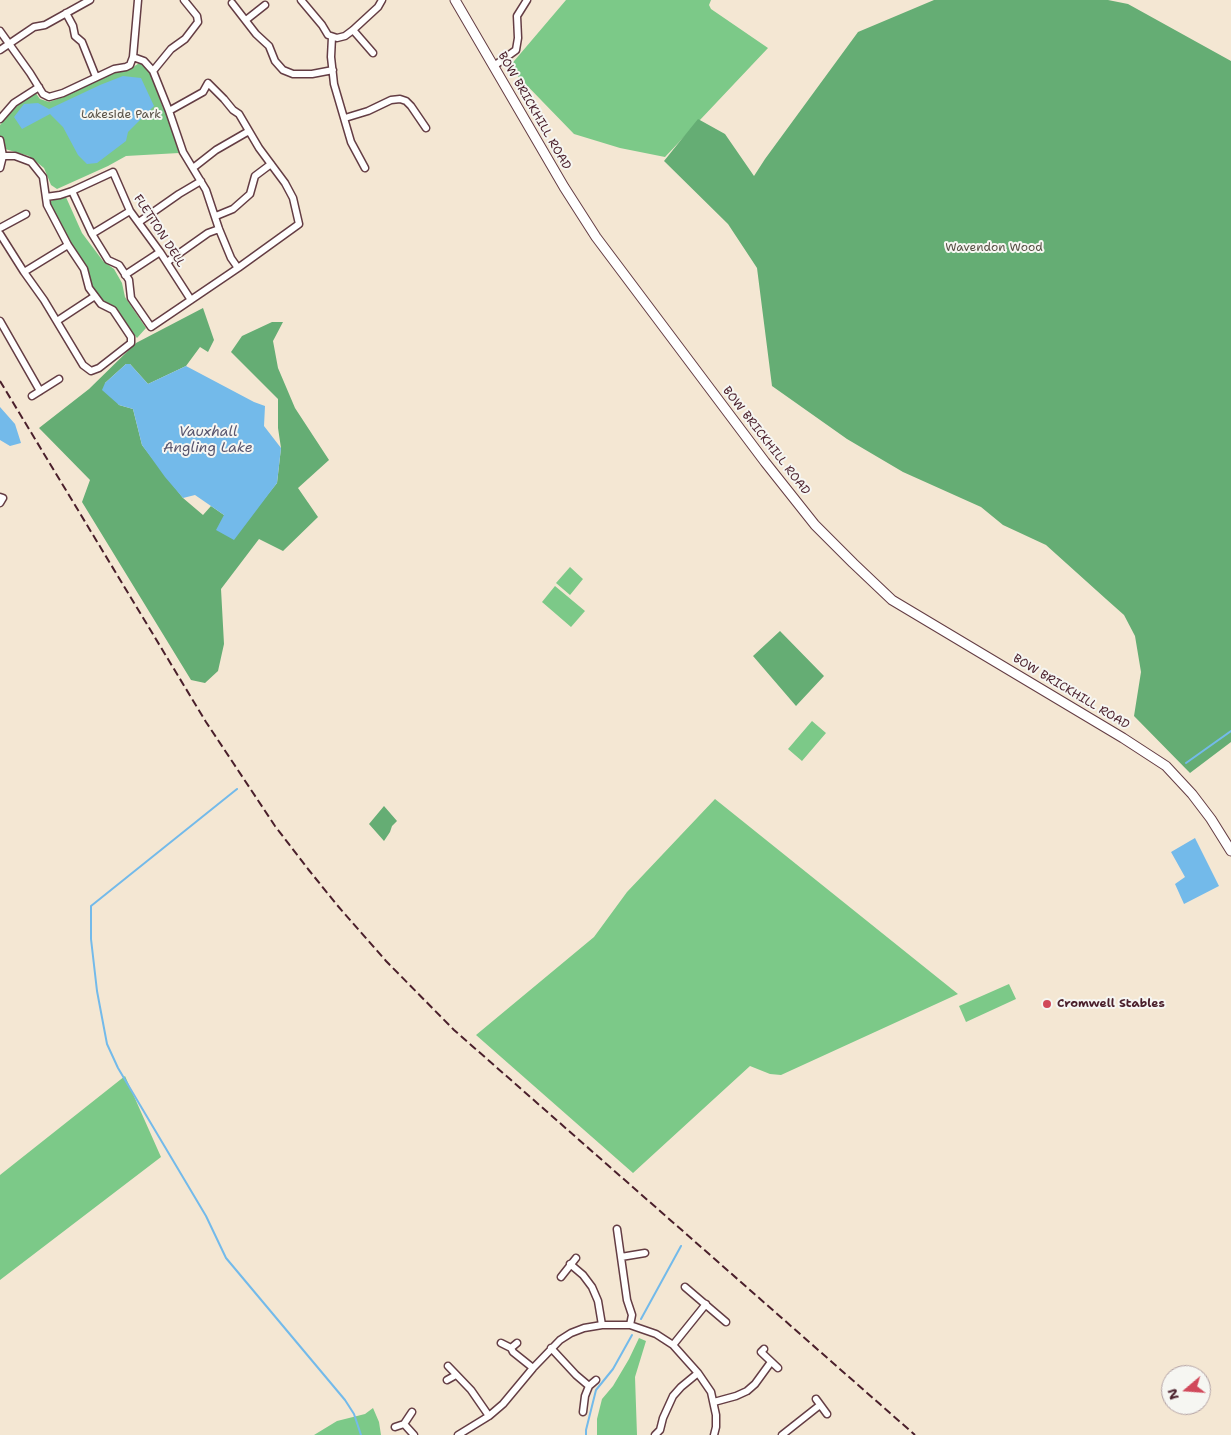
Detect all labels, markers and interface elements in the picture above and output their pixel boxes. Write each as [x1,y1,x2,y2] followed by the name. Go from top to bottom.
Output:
[494,50,574,172] street label: BOW BRICKHILL ROAD
[81,108,161,122] park label: Lakeside Park
[130,192,188,270] street label: FLETTON DELL
[945,241,1043,255] park label: Wavendon Wood
[719,384,813,498] street label: BOW BRICKHILL ROAD
[163,424,253,457] water label: Vauxhall Angling Lake
[1010,651,1132,733] street label: BOW BRICKHILL ROAD
[1057,997,1165,1011] place label: Cromwell Stables
[1041,998,1053,1010] marker: Cromwell Stables
[1161,1365,1211,1415] north arrow
[1162,1386,1183,1402] text: N

